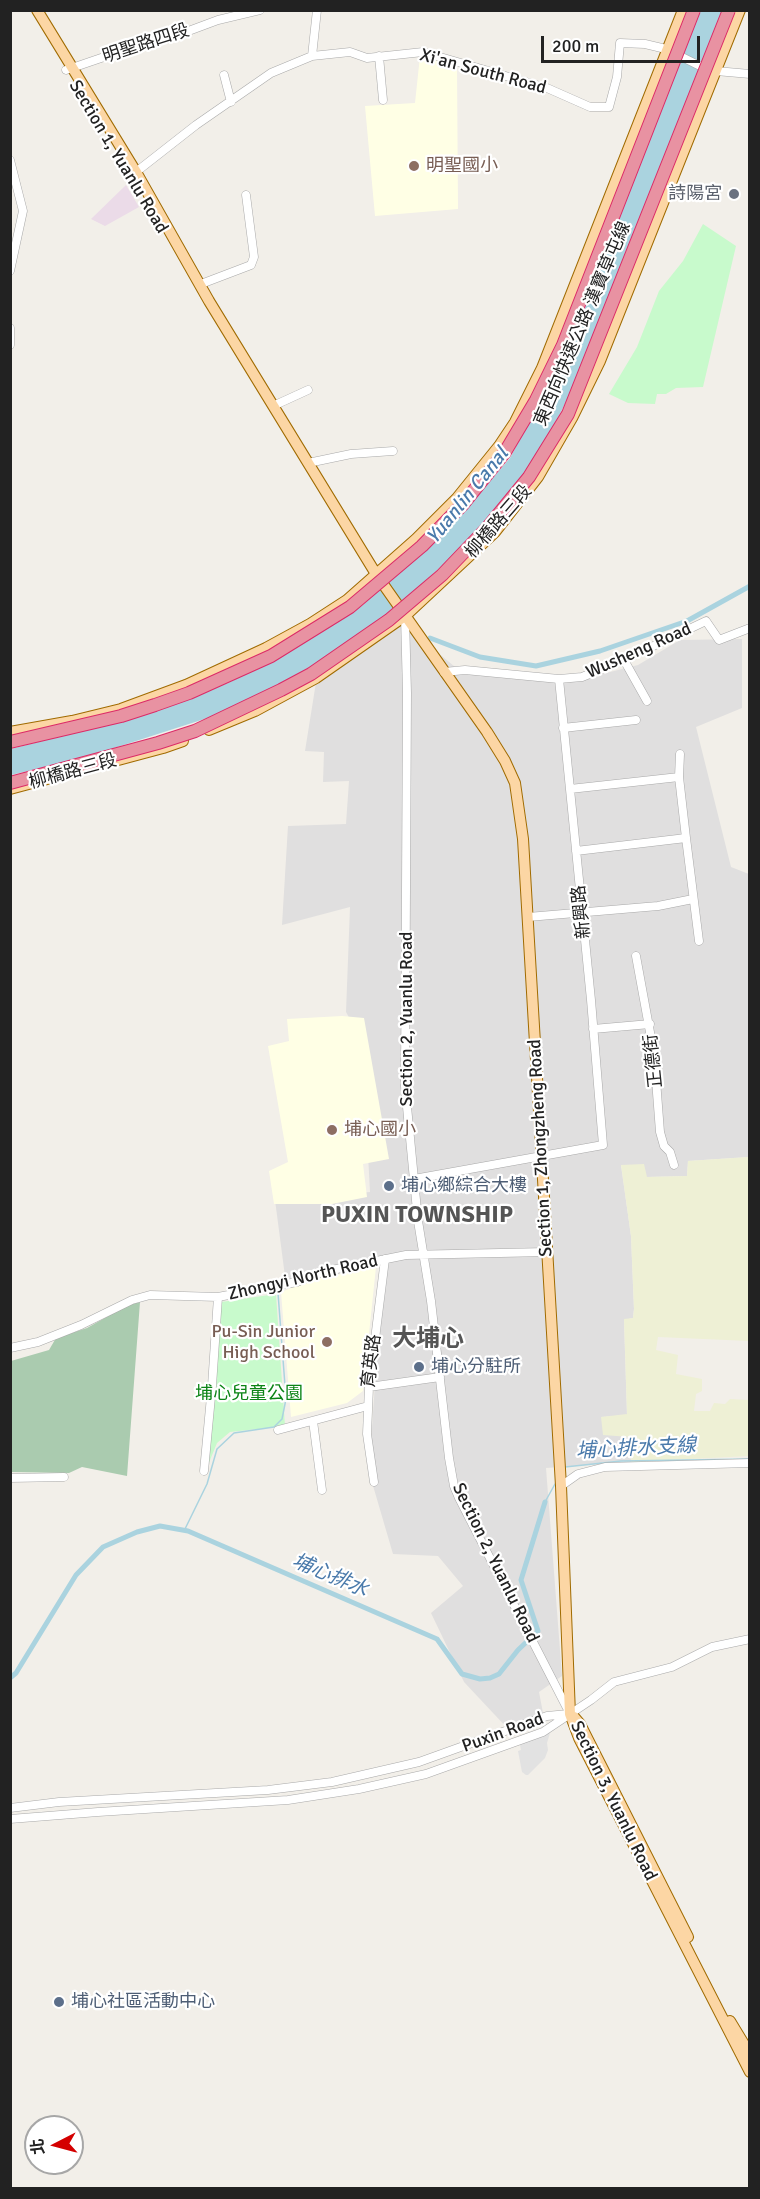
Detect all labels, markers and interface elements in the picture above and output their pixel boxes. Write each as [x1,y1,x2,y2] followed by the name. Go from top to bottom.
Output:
[100,20,192,68] street label: 明聖路四段
[544,24,703,62] scale bar
[552,35,599,57] text: 200 m
[417,45,549,99] street label: Xi'an South Road
[64,76,172,238] street label: Section 1, Yuanlu Road
[426,155,498,177] place label: 明聖國小
[407,159,421,173] marker: 明聖國小
[668,183,722,205] place label: 詩陽宮
[727,187,741,201] marker: 詩陽宮
[530,219,636,429] street label: 東西向快速公路 漢寶草屯線
[422,443,514,549] water label: Yuanlin Canal
[461,481,537,563] street label: 柳橋路三段
[583,618,695,684] street label: Wusheng Road
[27,750,119,794] street label: 柳橋路三段
[568,884,596,940] street label: 新興路
[396,932,418,1106] street label: Section 2, Yuanlu Road
[640,1033,668,1089] street label: 正德街
[525,1039,557,1257] street label: Section 1, Zhongzheng Road
[344,1119,416,1141] place label: 埔心國小
[325,1123,339,1137] marker: 埔心國小
[401,1175,527,1197] place label: 埔心鄉綜合大樓
[382,1179,396,1193] marker: 埔心鄉綜合大樓
[310,1202,524,1230] district label: PUXIN TOWNSHIP
[226,1250,380,1306] street label: Zhongyi North Road
[212,1321,315,1364] place label: Pu-Sin Junior High School
[392,1326,464,1354] district label: 大埔心
[358,1333,386,1389] street label: 育英路
[320,1335,334,1349] marker: Pu-Sin Junior High School
[431,1356,521,1378] place label: 埔心分駐所
[412,1360,426,1374] marker: 埔心分駐所
[195,1383,303,1405] park label: 埔心兒童公園
[575,1434,697,1464] water label: 埔心排水支線
[447,1480,543,1646] street label: Section 2, Yuanlu Road
[288,1549,372,1603] water label: 埔心排水
[459,1708,547,1758] street label: Puxin Road
[565,1718,661,1884] street label: Section 3, Yuanlu Road
[71,1991,215,2013] place label: 埔心社區活動中心
[52,1995,66,2009] marker: 埔心社區活動中心
[24,2115,84,2175] north arrow
[27,2138,49,2156] text: 北

